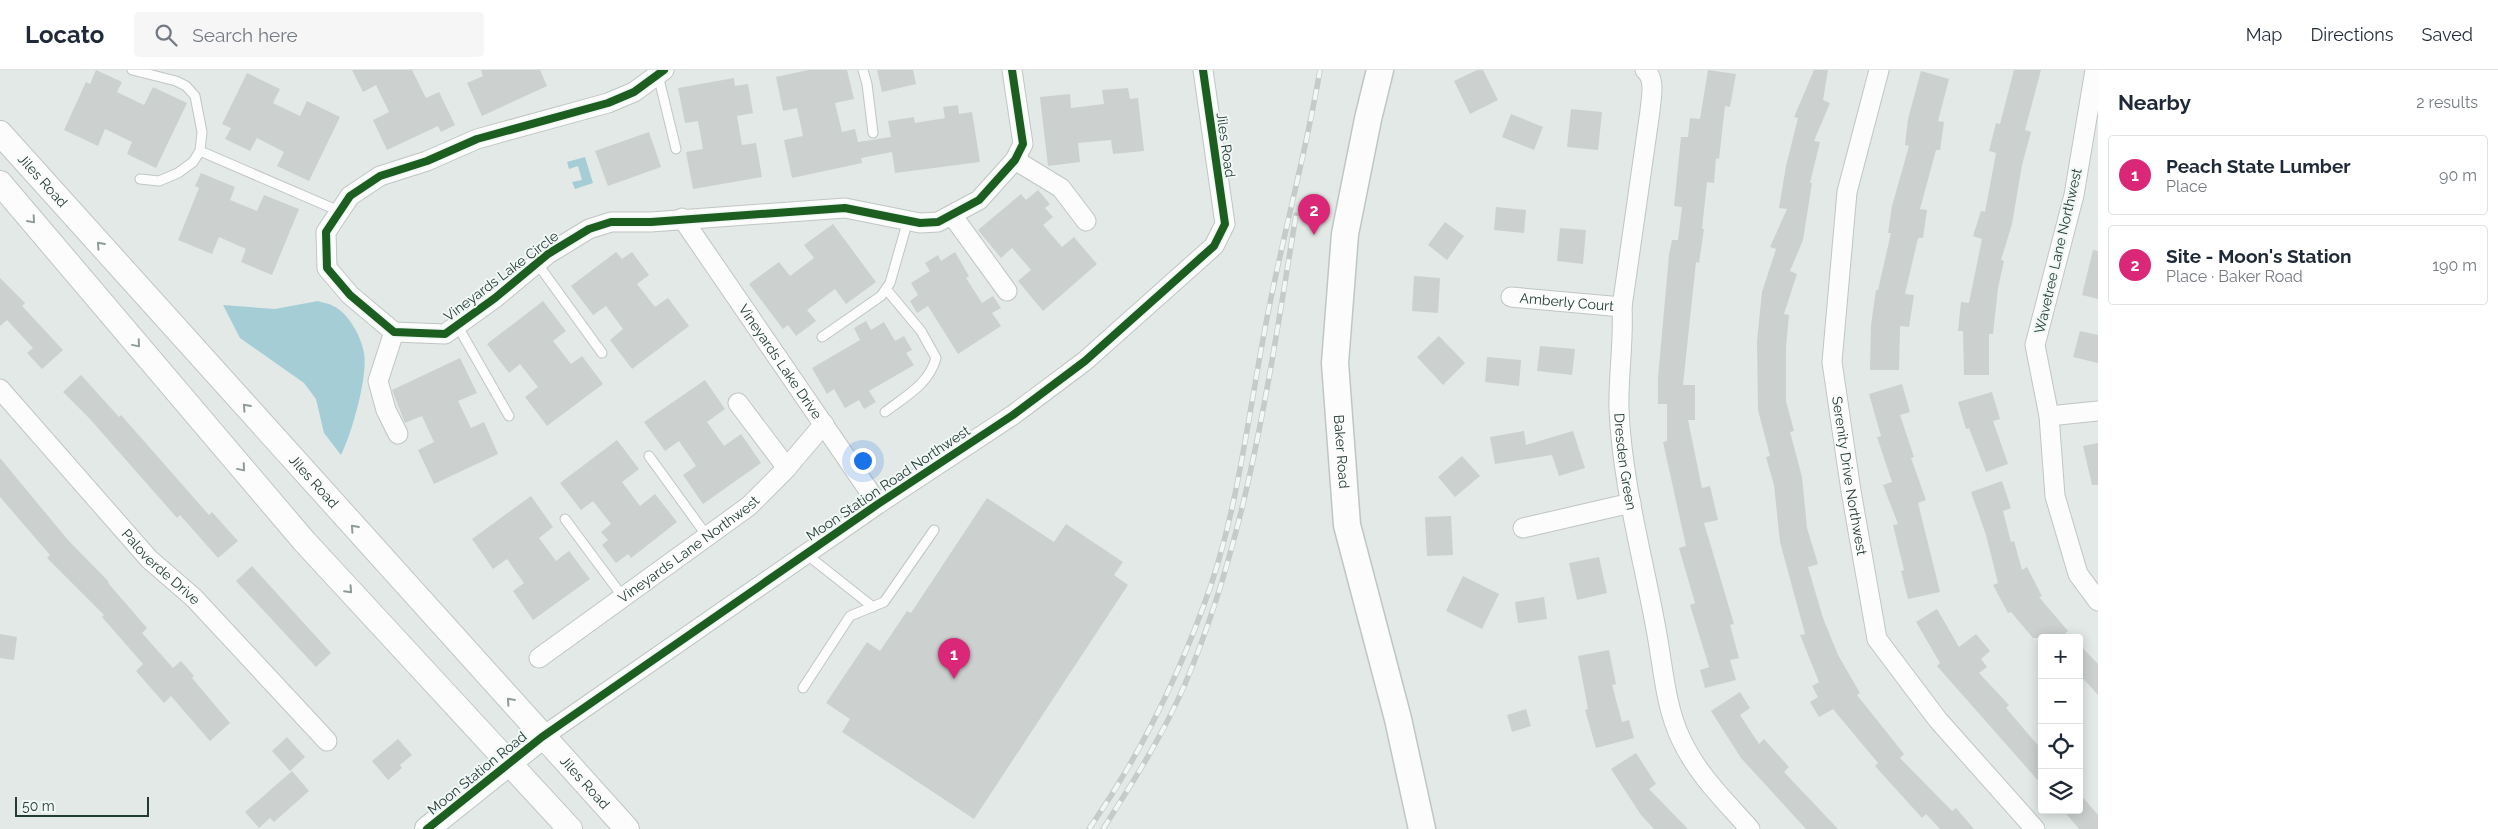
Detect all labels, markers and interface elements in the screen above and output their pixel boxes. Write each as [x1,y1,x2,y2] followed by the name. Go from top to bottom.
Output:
[134,12,484,57] search box
[25,20,104,49] text: Locato
[152,21,180,49] icon: search
[192,24,298,46] text: Search here
[2246,24,2282,45] text: Map
[2310,24,2394,45] text: Directions
[2422,24,2473,45] text: Saved
[2118,90,2191,115] text: Nearby
[2416,93,2478,112] text: 2 results
[1214,111,1238,179] street label: Jiles Road
[15,151,71,210] street label: Jiles Road
[2166,155,2351,177] text: Peach State Lumber
[2031,166,2085,335] street label: Wavetree Lane Northwest
[2131,166,2139,185] text: 1
[2439,166,2477,185] text: 90 m
[2166,177,2207,196] text: Place
[1298,194,1330,235] pin: 2
[26,214,35,223] one-way arrow
[441,228,561,324] street label: Vineyards Lake Circle
[97,241,106,250] one-way arrow
[2166,245,2352,267] text: Site - Moon's Station
[2130,256,2140,275] text: 2
[2432,256,2477,275] text: 190 m
[2166,267,2303,286] text: Place · Baker Road
[1519,290,1615,314] street label: Amberly Court
[735,301,825,422] street label: Vineyards Lake Drive
[132,338,141,347] one-way arrow
[1829,395,1870,557] street label: Serenity Drive Northwest
[242,403,251,412] one-way arrow
[1611,413,1640,511] street label: Dresden Green
[1331,414,1352,489] street label: Baker Road
[803,422,973,544] street label: Moon Station Road Northwest
[850,448,876,474] your location
[286,452,342,511] street label: Jiles Road
[237,462,245,471] one-way arrow
[615,492,763,606] street label: Vineyards Lane Northwest
[351,524,360,533] one-way arrow
[118,526,204,608] street label: Paloverde Drive
[343,585,352,594] one-way arrow
[2038,634,2083,814] map controls
[2038,634,2083,679] button: +
[938,638,970,679] pin: 1
[2038,679,2083,724] button: −
[506,697,515,706] one-way arrow
[2038,724,2083,769] button: locate
[424,728,530,818] street label: Moon Station Road
[557,753,613,812] street label: Jiles Road
[2038,769,2083,814] button: layers
[15,794,149,817] scale bar
[22,798,55,814] text: 50 m

